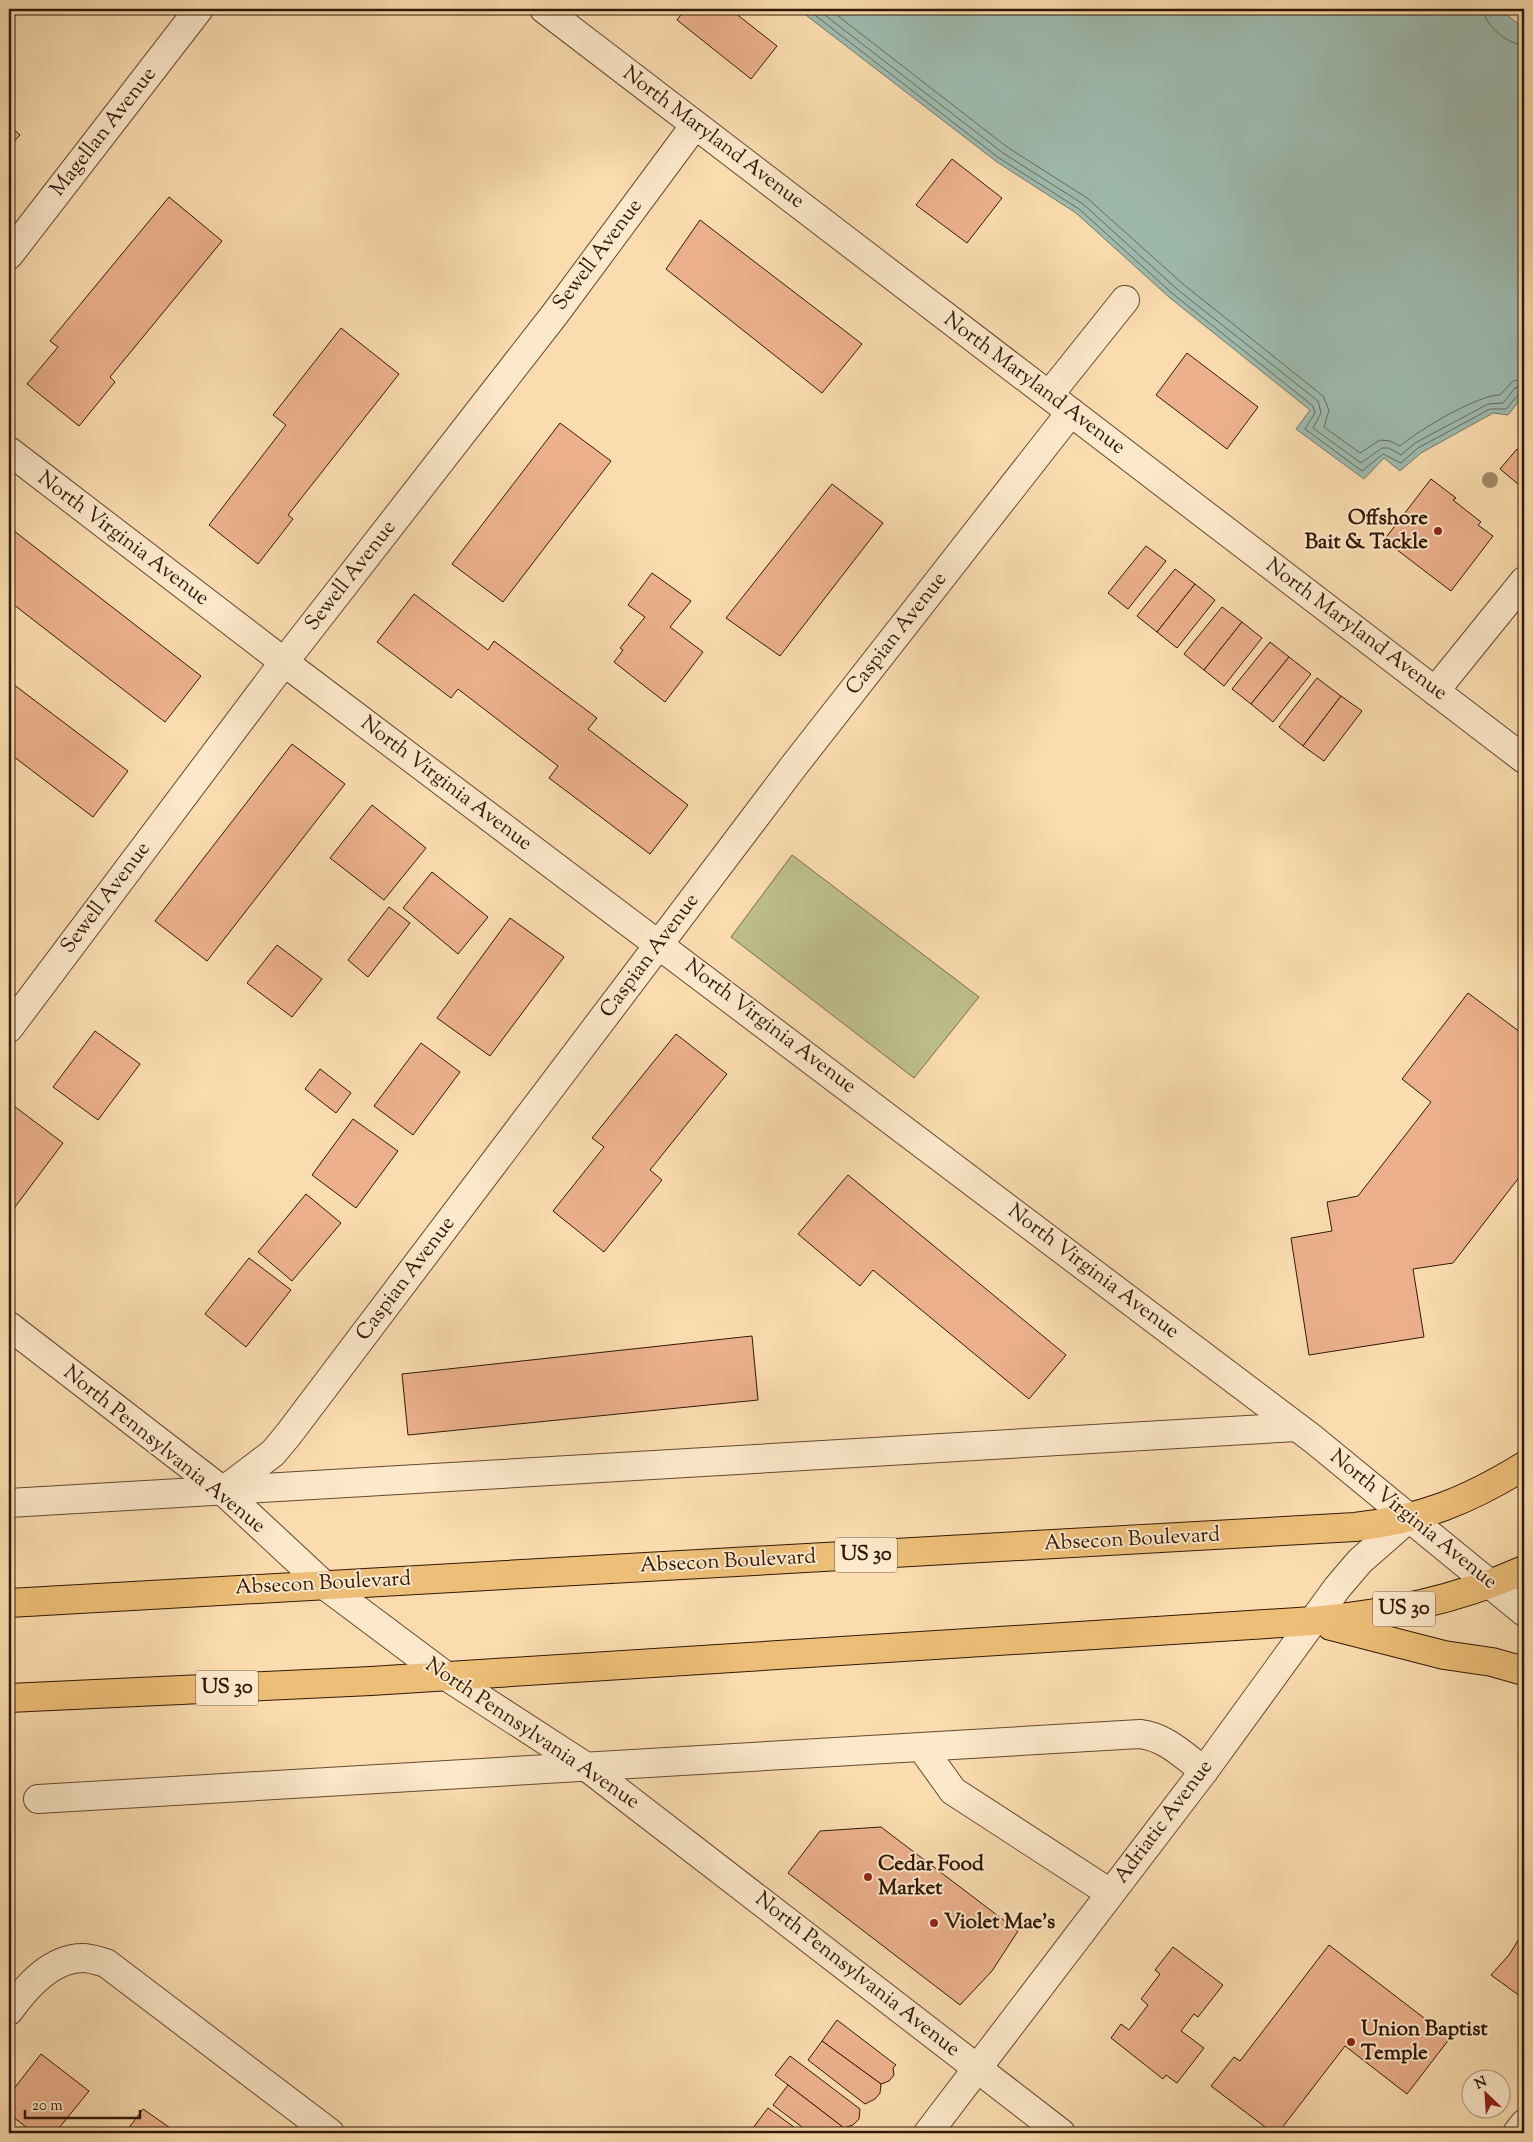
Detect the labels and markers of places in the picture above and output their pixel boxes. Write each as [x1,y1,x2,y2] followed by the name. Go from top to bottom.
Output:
[1305,504,1428,558] place label: Offshore Bait & Tackle
[1432,525,1444,537] marker: Offshore Bait & Tackle
[878,1850,984,1904] place label: Cedar Food Market
[862,1871,874,1883] marker: Cedar Food Market
[944,1908,1055,1938] place label: Violet Mae's
[928,1917,940,1929] marker: Violet Mae's
[1361,2015,1488,2069] place label: Union Baptist Temple
[1345,2036,1357,2048] marker: Union Baptist Temple

